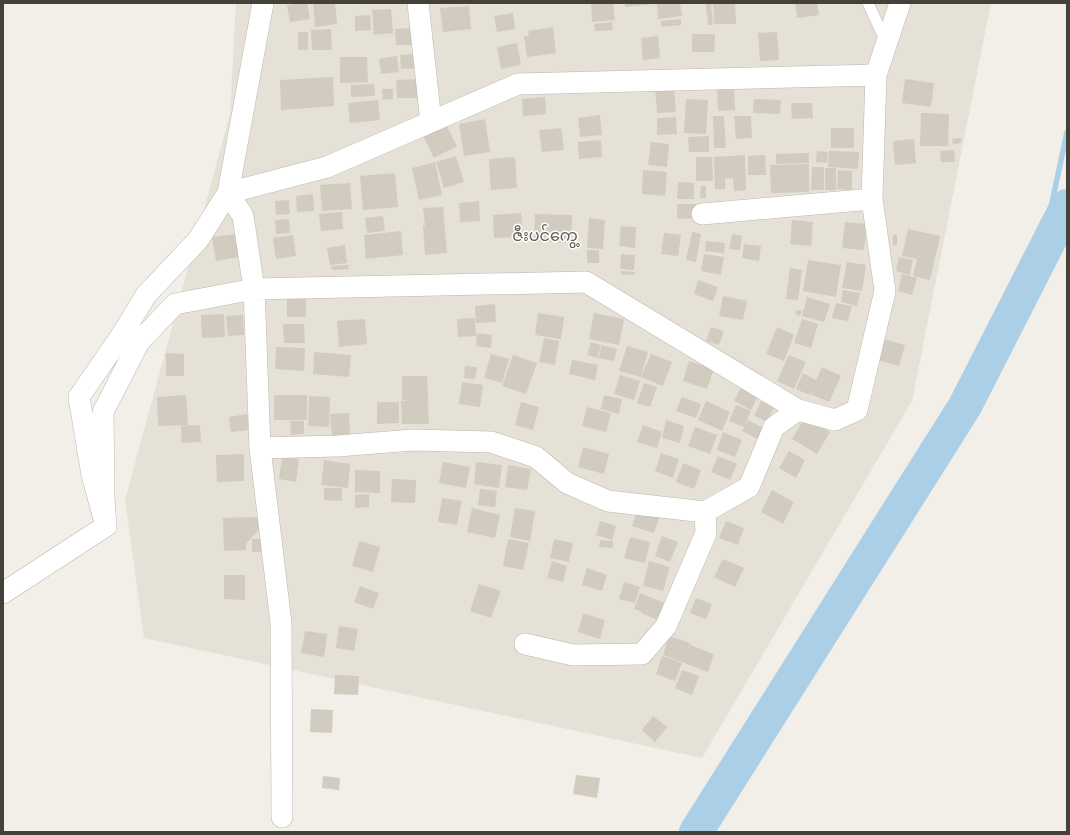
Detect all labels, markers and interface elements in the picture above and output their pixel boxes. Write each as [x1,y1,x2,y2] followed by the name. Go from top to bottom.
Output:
[512,224,581,249] district label: ဇီးပင်ကွေ့

